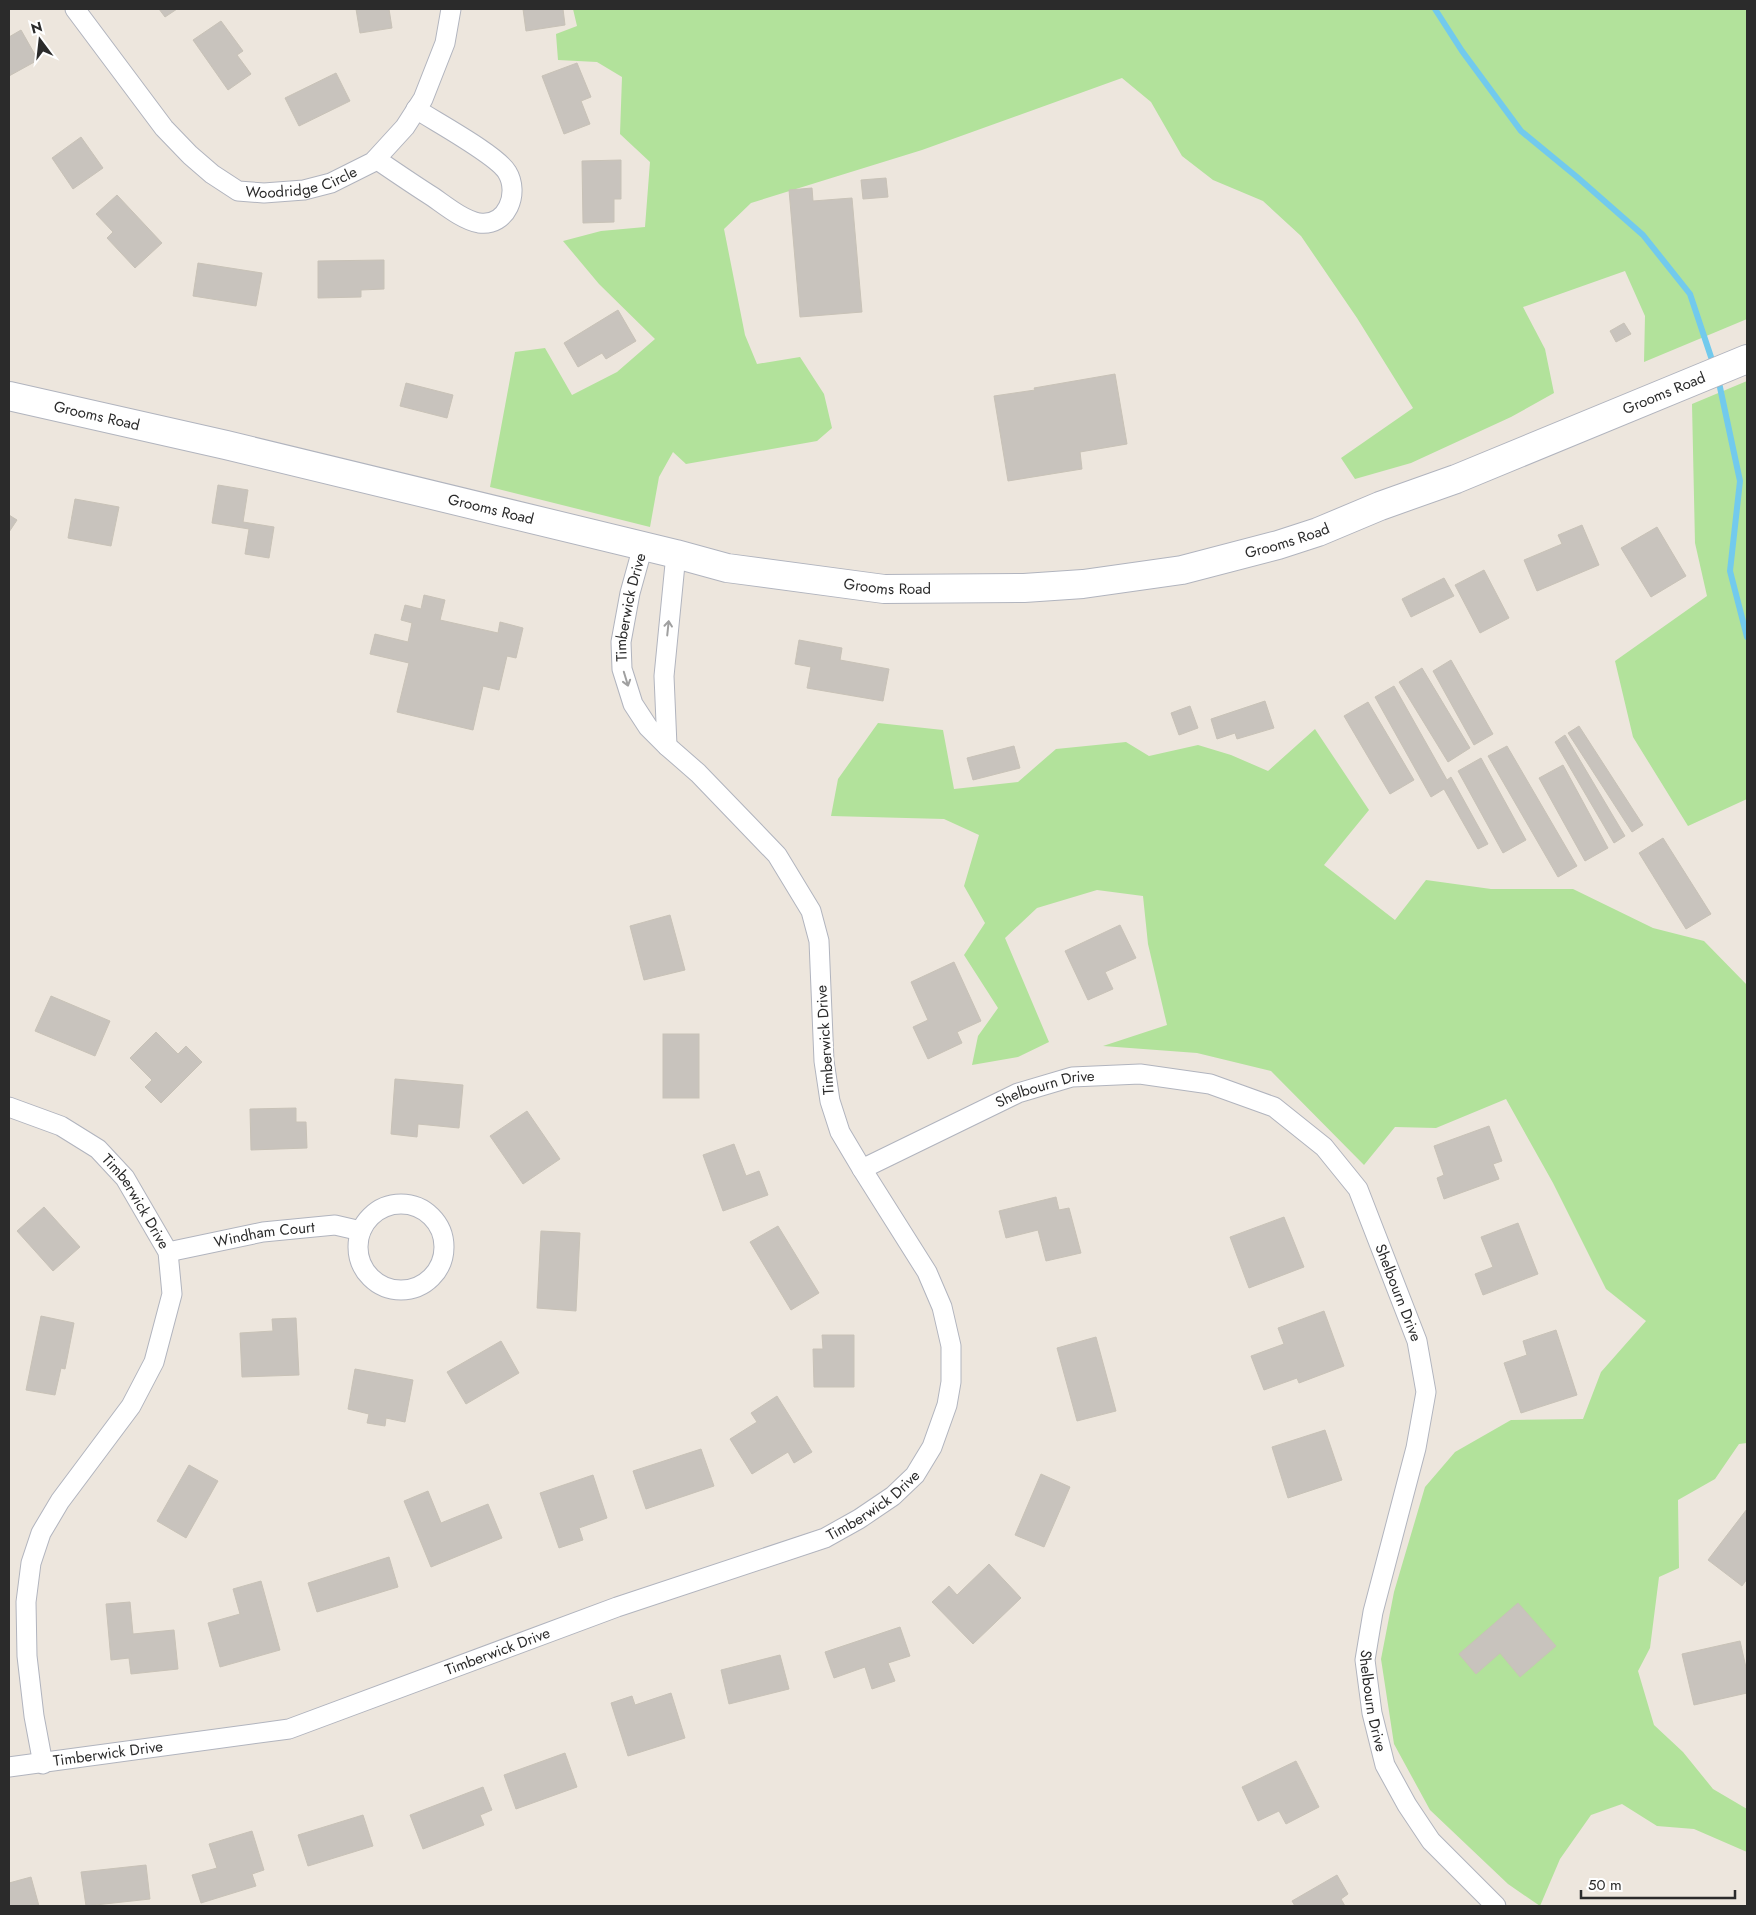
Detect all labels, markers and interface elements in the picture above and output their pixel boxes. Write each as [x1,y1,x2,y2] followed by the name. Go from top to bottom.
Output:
[15,15,65,65] north arrow
[29,16,45,39] text: N
[245,161,361,204] street label: Woodridge Circle
[1619,366,1709,420] street label: Grooms Road
[52,395,142,436] street label: Grooms Road
[446,488,536,530] street label: Grooms Road
[1242,517,1333,564] street label: Grooms Road
[610,550,652,662] street label: Timberwick Drive
[842,573,931,600] street label: Grooms Road
[663,620,673,636] one-way arrow
[621,671,631,687] one-way arrow
[810,984,840,1096] street label: Timberwick Drive
[992,1065,1095,1113] street label: Shelbourn Drive
[97,1149,175,1253] street label: Timberwick Drive
[212,1216,316,1253] street label: Windham Court
[1369,1241,1427,1345] street label: Shelbourn Drive
[822,1465,925,1546] street label: Timberwick Drive
[442,1622,553,1681] street label: Timberwick Drive
[1354,1648,1392,1754] street label: Shelbourn Drive
[52,1735,164,1772] street label: Timberwick Drive
[1581,1868,1735,1900] scale bar
[1588,1874,1622,1896] text: 50 m

